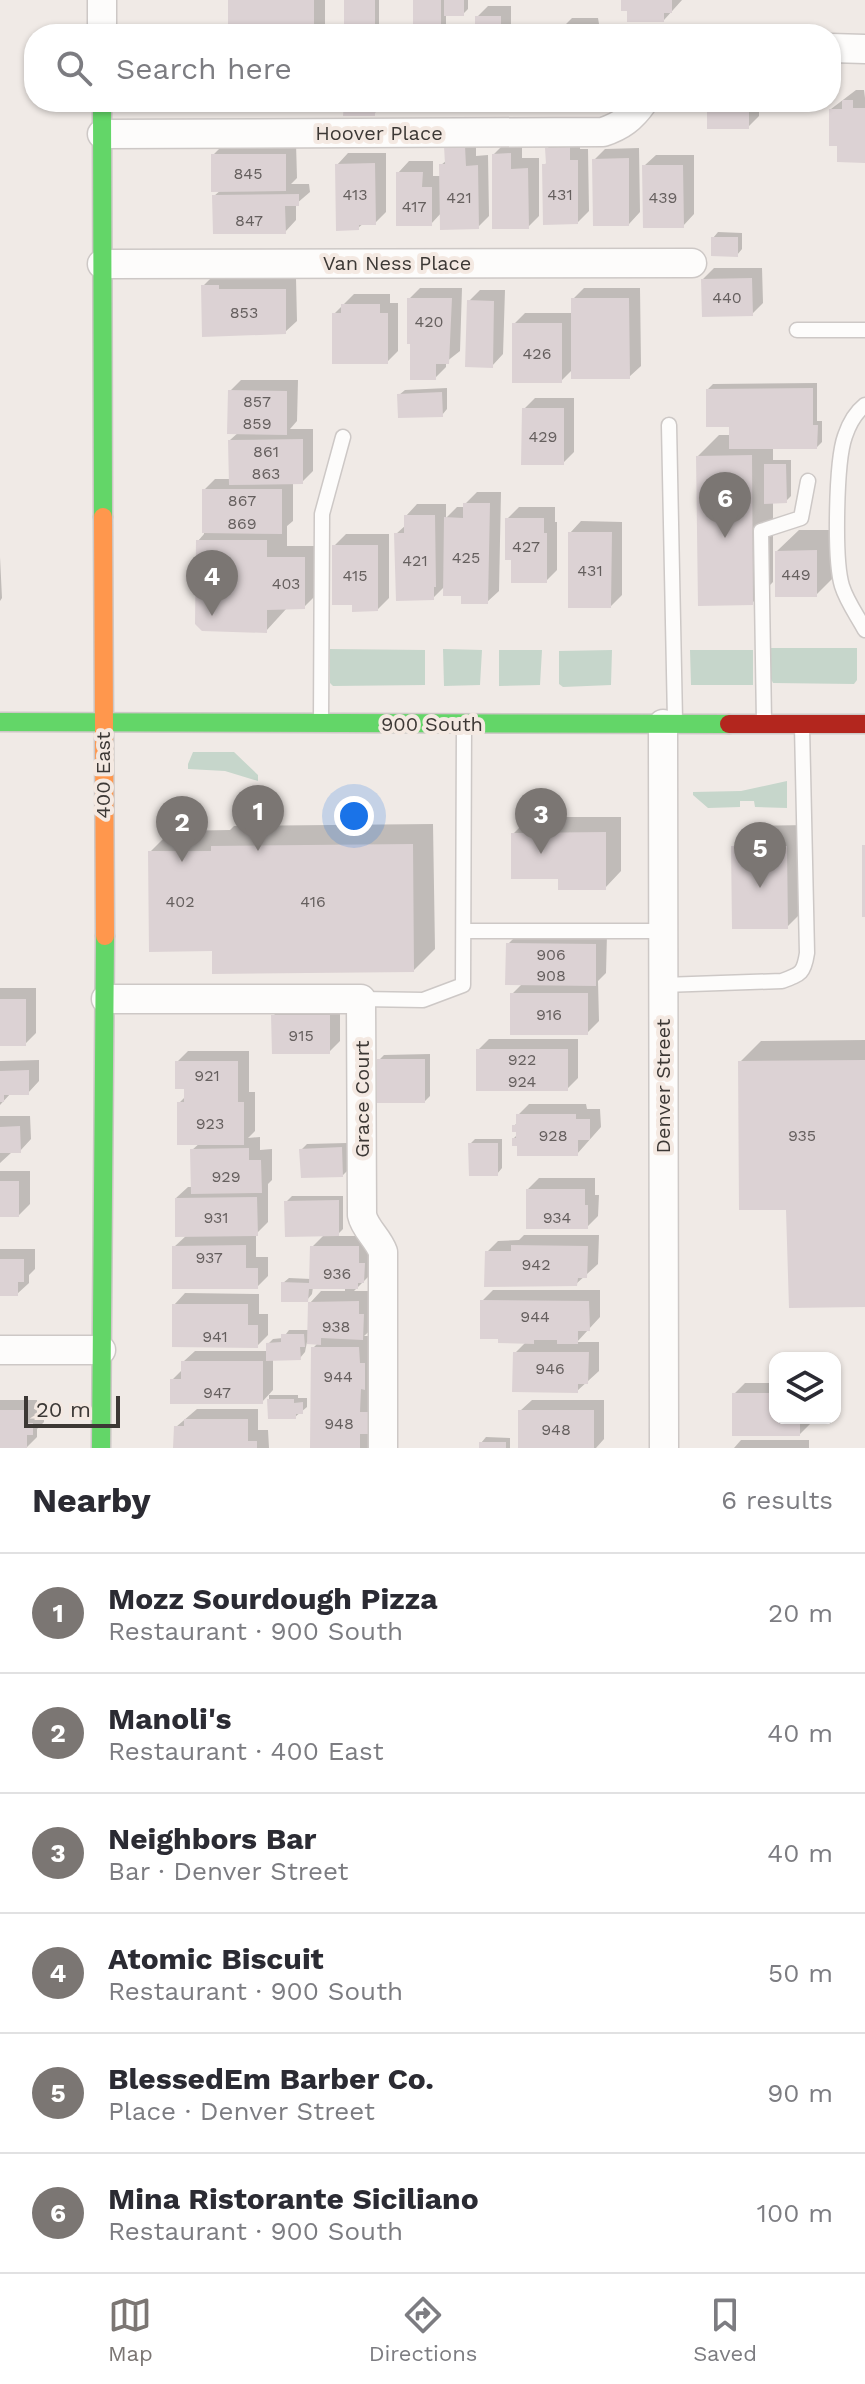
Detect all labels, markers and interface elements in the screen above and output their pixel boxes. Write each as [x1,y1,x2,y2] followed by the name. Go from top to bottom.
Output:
[24,24,841,112] search box
[52,46,96,90] icon: search
[116,51,292,86] text: Search here
[315,121,443,145] street label: Hoover Place
[234,164,262,183] house number: 845
[342,185,368,204] house number: 413
[547,185,573,204] house number: 431
[446,188,472,207] house number: 421
[649,188,677,207] house number: 439
[402,197,426,216] house number: 417
[235,211,263,230] house number: 847
[323,251,471,275] street label: Van Ness Place
[712,288,742,307] house number: 440
[230,303,258,322] house number: 853
[414,312,444,331] house number: 420
[523,344,551,363] house number: 426
[243,392,271,411] house number: 857
[242,414,272,433] house number: 859
[529,427,557,446] house number: 429
[253,442,279,461] house number: 861
[252,464,280,483] house number: 863
[699,472,751,538] pin: 6
[228,491,256,510] house number: 867
[227,514,257,533] house number: 869
[512,537,540,556] house number: 427
[452,548,480,567] house number: 425
[186,550,238,616] pin: 4
[402,551,428,570] house number: 421
[577,561,603,580] house number: 431
[781,565,811,584] house number: 449
[342,566,368,585] house number: 415
[272,574,300,593] house number: 403
[381,712,483,736] street label: 900 South
[91,731,115,818] street label: 400 East
[232,785,284,851] pin: 1
[515,788,567,854] pin: 3
[156,796,208,862] pin: 2
[334,796,374,836] your location
[734,822,786,888] pin: 5
[165,892,195,911] house number: 402
[300,892,326,911] house number: 416
[536,945,566,964] house number: 906
[536,966,566,985] house number: 908
[536,1005,562,1024] house number: 916
[651,1018,675,1153] street label: Denver Street
[288,1026,314,1045] house number: 915
[350,1040,374,1158] street label: Grace Court
[508,1050,536,1069] house number: 922
[194,1066,220,1085] house number: 921
[508,1072,536,1091] house number: 924
[196,1114,224,1133] house number: 923
[538,1126,568,1145] house number: 928
[788,1126,816,1145] house number: 935
[211,1167,241,1186] house number: 929
[203,1208,229,1227] house number: 931
[543,1208,572,1227] house number: 934
[195,1248,223,1267] house number: 937
[522,1255,550,1274] house number: 942
[323,1264,351,1283] house number: 936
[520,1307,550,1326] house number: 944
[322,1317,350,1336] house number: 938
[202,1327,228,1346] house number: 941
[769,1352,841,1424] map controls
[769,1352,841,1424] button: layers
[535,1359,565,1378] house number: 946
[323,1367,353,1386] house number: 944
[203,1383,231,1402] house number: 947
[24,1392,120,1428] scale bar
[36,1397,91,1422] text: 20 m
[324,1414,354,1433] house number: 948
[541,1420,571,1439] house number: 948
[32,1480,151,1520] text: Nearby
[721,1485,833,1515] text: 6 results
[108,1581,438,1616] text: Mozz Sourdough Pizza
[52,1598,64,1628] text: 1
[768,1598,833,1628] text: 20 m
[108,1616,403,1646] text: Restaurant · 900 South
[108,1701,232,1736] text: Manoli's
[50,1718,66,1748] text: 2
[767,1718,833,1748] text: 40 m
[108,1736,384,1766] text: Restaurant · 400 East
[108,1821,316,1856] text: Neighbors Bar
[50,1838,66,1868] text: 3
[767,1838,833,1868] text: 40 m
[108,1856,348,1886] text: Bar · Denver Street
[108,1941,324,1976] text: Atomic Biscuit
[50,1958,66,1988] text: 4
[768,1958,833,1988] text: 50 m
[108,1976,403,2006] text: Restaurant · 900 South
[108,2061,434,2096] text: BlessedEm Barber Co.
[50,2078,66,2108] text: 5
[767,2078,833,2108] text: 90 m
[108,2096,375,2126] text: Place · Denver Street
[108,2181,479,2216] text: Mina Ristorante Siciliano
[50,2198,66,2228] text: 6
[757,2198,833,2228] text: 100 m
[108,2216,403,2246] text: Restaurant · 900 South
[108,2293,153,2366] tab: Map
[369,2293,477,2366] tab: Directions
[693,2293,757,2366] tab: Saved

